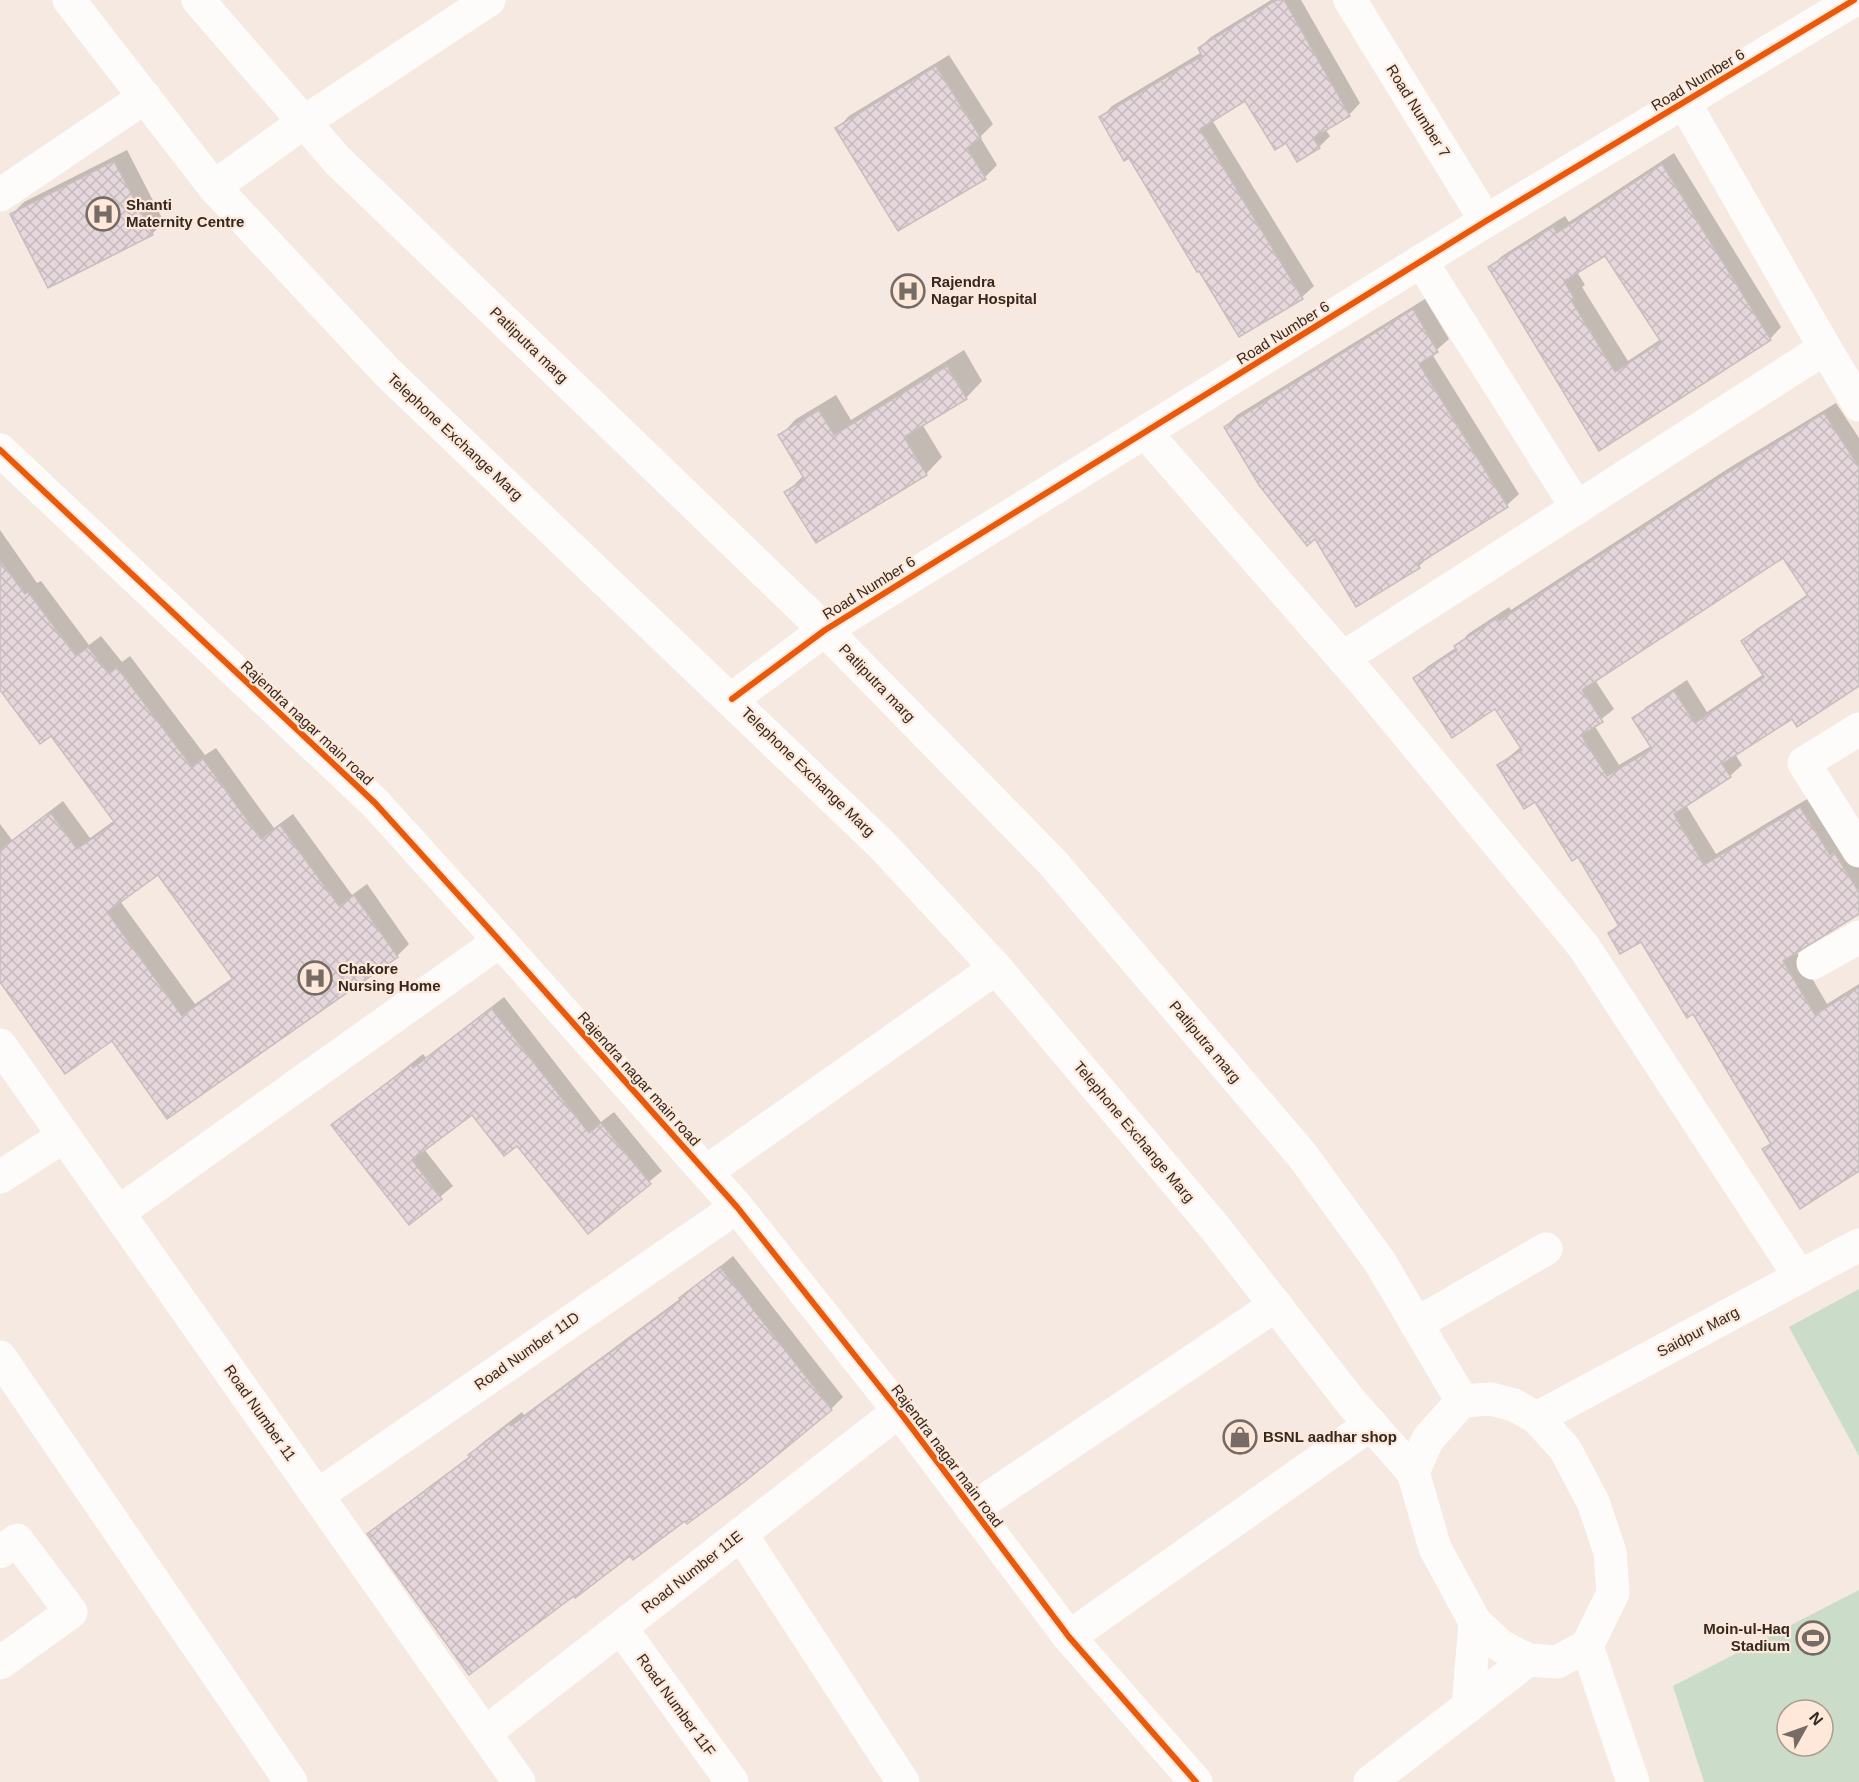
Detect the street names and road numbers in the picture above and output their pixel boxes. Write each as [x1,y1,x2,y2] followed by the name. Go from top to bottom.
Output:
[1648,45,1748,114] street label: Road Number 6
[1383,61,1454,160] street label: Road Number 7
[1233,297,1332,368] street label: Road Number 6
[487,303,572,386] street label: Patliputra marg
[384,370,526,504] street label: Telephone Exchange Marg
[819,552,918,623] street label: Road Number 6
[836,640,919,725] street label: Patliputra marg
[238,657,377,788] street label: Rajendra nagar main road
[738,704,878,840] street label: Telephone Exchange Marg
[1166,997,1245,1086] street label: Patliputra marg
[575,1008,704,1149] street label: Rajendra nagar main road
[1071,1058,1198,1205] street label: Telephone Exchange Marg
[1654,1303,1742,1360] street label: Saidpur Marg
[471,1308,582,1393] street label: Road Number 11D
[221,1362,300,1464] street label: Road Number 11
[888,1381,1007,1530] street label: Rajendra nagar main road
[638,1527,745,1616] street label: Road Number 11E
[634,1650,719,1759] street label: Road Number 11F

